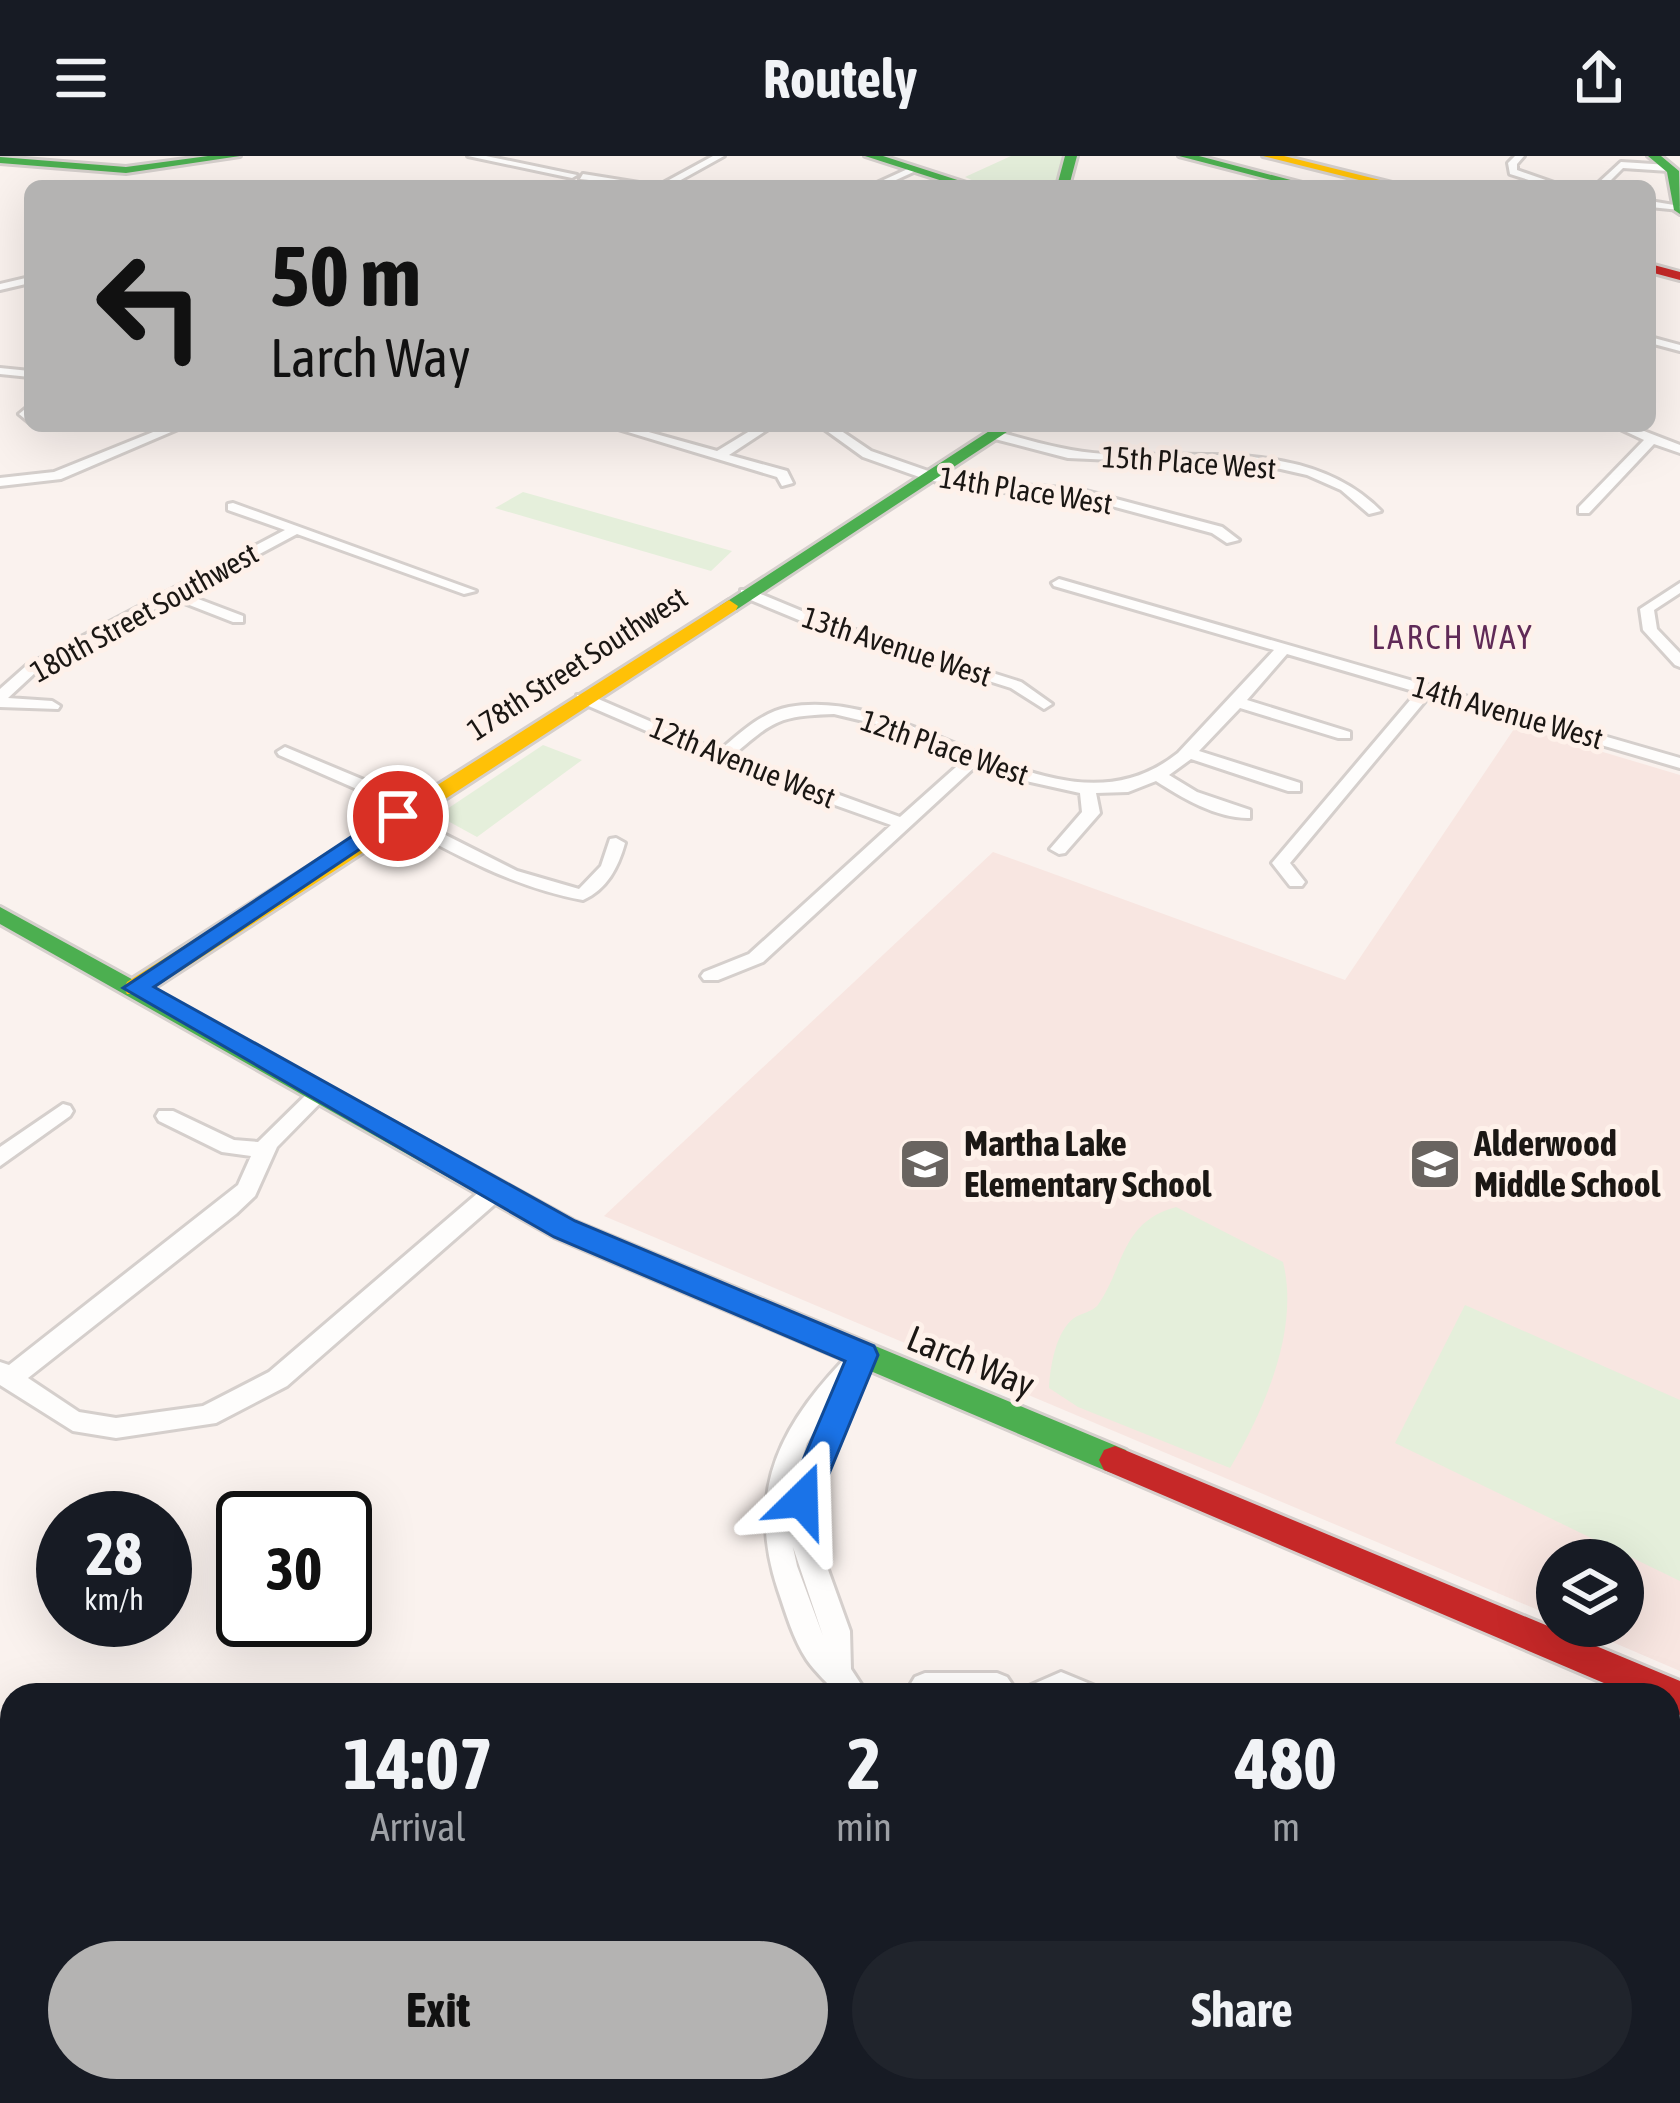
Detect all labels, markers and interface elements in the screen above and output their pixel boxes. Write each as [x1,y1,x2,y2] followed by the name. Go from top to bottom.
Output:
[48,45,114,111] icon: menu
[1566,45,1632,111] icon: share
[763,48,917,109] text: Routely
[72,228,228,384] icon: left
[270,228,421,324] text: 50 m
[270,327,470,388] text: Larch Way
[1101,439,1277,485] street label: 15th Place West
[937,460,1115,520] street label: 14th Place West
[25,535,263,689] street label: 180th Street Southwest
[461,579,693,747] street label: 178th Street Southwest
[798,599,996,693] street label: 13th Avenue West
[1371,618,1535,656] district label: LARCH WAY
[1409,669,1607,755] street label: 14th Avenue West
[857,702,1033,792] street label: 12th Place West
[646,709,840,815] street label: 12th Avenue West
[347,765,449,867] pin
[365,783,431,849] icon: arrive
[964,1122,1212,1205] place label: Martha Lake Elementary School
[1473,1122,1661,1205] place label: Alderwood Middle School
[897,1136,953,1192] school or university icon: Martha Lake Elementary School
[1407,1136,1463,1192] school or university icon: Alderwood Middle School
[901,1317,1041,1405] street label: Larch Way
[739,1437,865,1563] position arrow
[216,1491,372,1647] speed limit sign: 30
[86,1519,142,1588] text: 28
[1536,1539,1644,1647] map controls
[1536,1539,1644,1647] button: layers
[84,1582,144,1616] text: km/h
[343,1722,493,1804] text: 14:07
[847,1722,881,1804] text: 2
[1235,1722,1337,1804] text: 480
[370,1805,466,1849] text: Arrival
[836,1805,892,1849] text: min
[1272,1805,1300,1849] text: m
[48,1941,828,2079] button: Exit
[852,1941,1632,2079] button: Share

